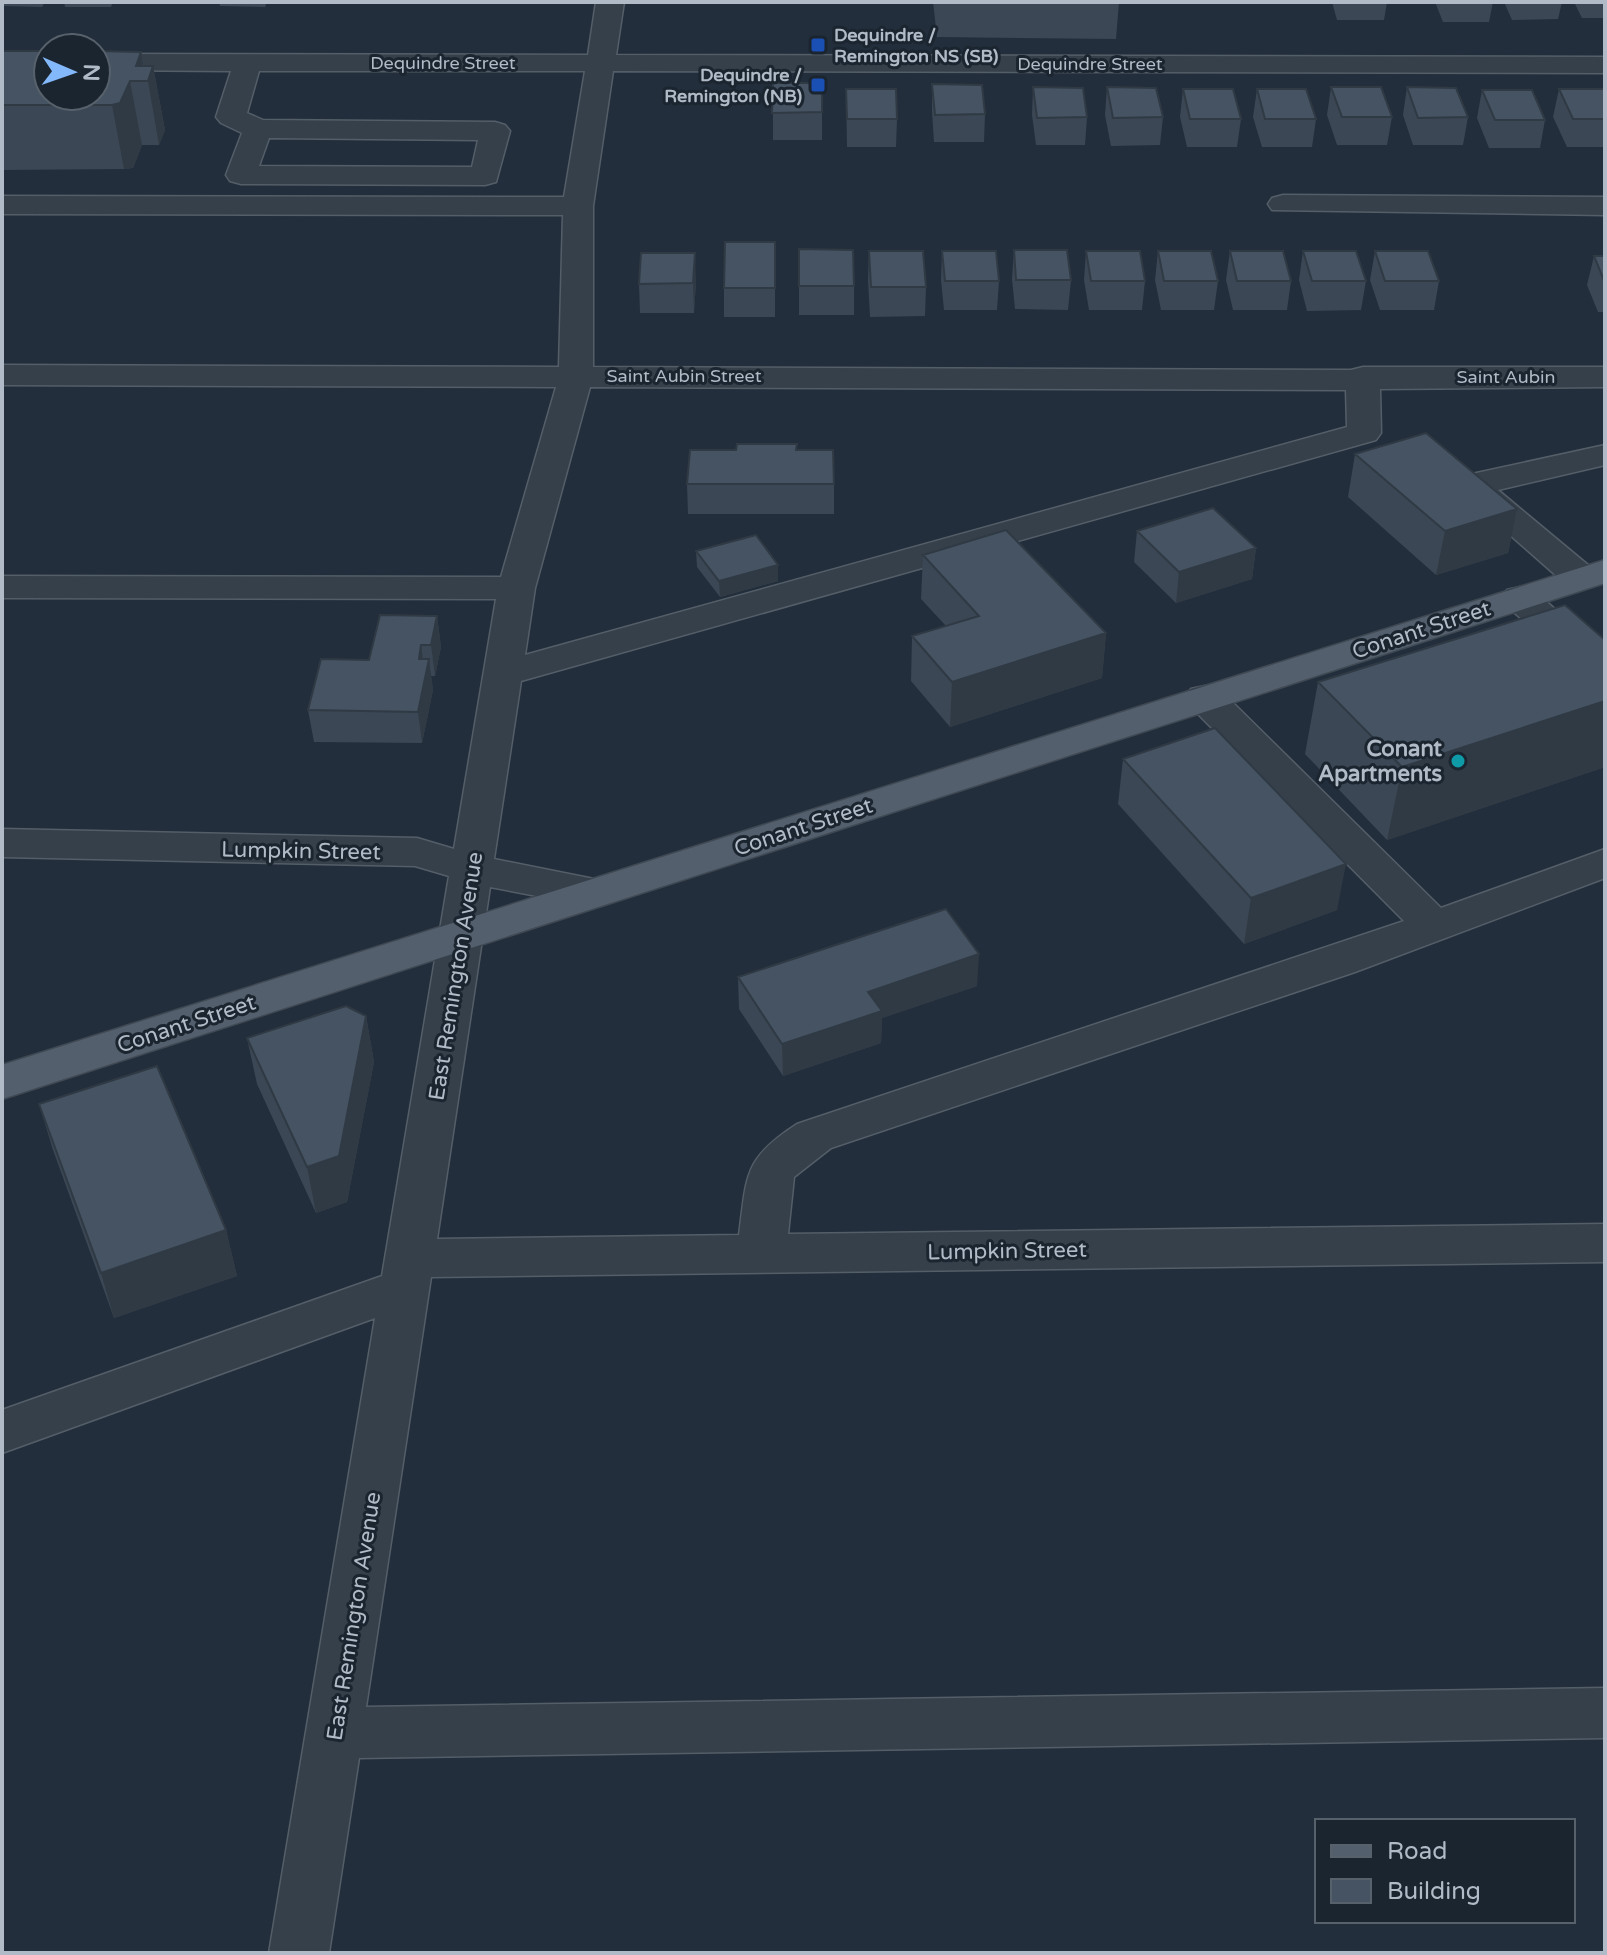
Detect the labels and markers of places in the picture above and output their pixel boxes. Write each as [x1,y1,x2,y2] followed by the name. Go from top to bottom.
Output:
[834,24,999,67] place label: Dequindre / Remington NS (SB)
[809,36,827,54] marker: Dequindre / Remington NS (SB)
[664,64,802,107] place label: Dequindre / Remington (NB)
[809,76,827,94] marker: Dequindre / Remington (NB)
[1318,736,1443,787] place label: Conant Apartments
[1449,752,1467,770] marker: Conant Apartments

